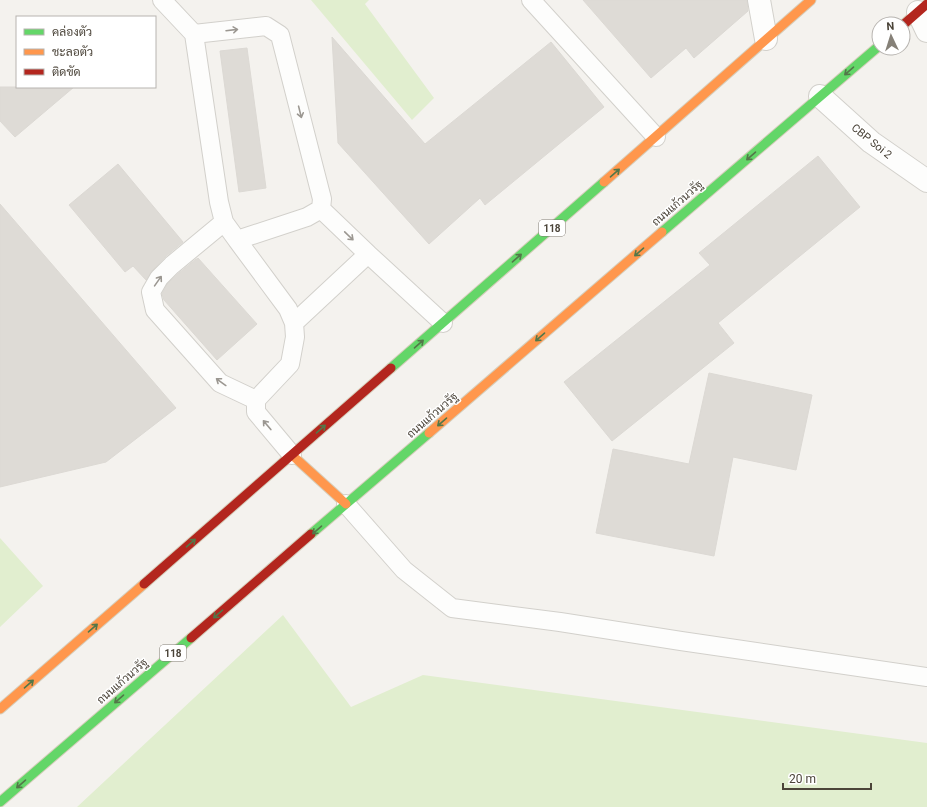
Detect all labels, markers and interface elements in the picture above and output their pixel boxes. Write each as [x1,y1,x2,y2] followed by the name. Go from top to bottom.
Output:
[16,16,156,88] legend
[871,16,911,56] north arrow
[886,20,895,33] text: N
[52,25,92,39] text: คล่องตัว
[226,26,239,33] one-way arrow
[52,45,93,59] text: ชะลอตัว
[52,65,81,79] text: ติดขัด
[844,66,855,75] one-way arrow
[296,105,304,118] one-way arrow
[849,121,894,162] street label: CBP Soi 2
[745,151,756,160] one-way arrow
[610,168,620,178] one-way arrow
[649,177,706,230] street label: ถนนแก้วนวรัฐ
[539,220,565,236] road number: 118
[344,231,354,241] one-way arrow
[634,247,644,256] one-way arrow
[512,254,522,263] one-way arrow
[154,276,162,287] one-way arrow
[535,332,545,341] one-way arrow
[414,339,424,348] one-way arrow
[216,378,227,386] one-way arrow
[404,389,461,442] street label: ถนนแก้วนวรัฐ
[436,417,447,426] one-way arrow
[262,420,271,430] one-way arrow
[316,425,326,434] one-way arrow
[311,525,322,534] one-way arrow
[186,538,196,547] one-way arrow
[213,610,223,619] one-way arrow
[88,624,98,633] one-way arrow
[160,645,186,661] road number: 118
[94,655,151,708] street label: ถนนแก้วนวรัฐ
[24,679,35,688] one-way arrow
[115,694,125,703] one-way arrow
[783,765,871,791] scale bar
[789,772,816,786] text: 20 m
[16,779,26,788] one-way arrow

